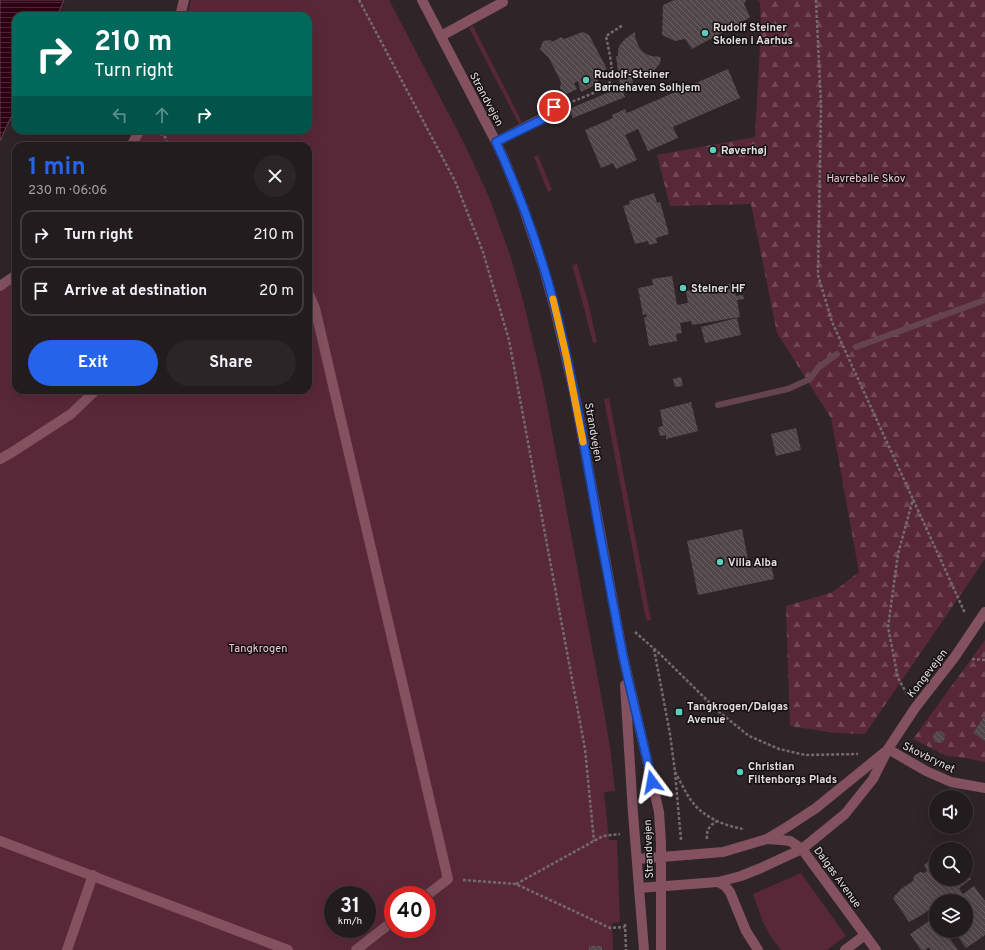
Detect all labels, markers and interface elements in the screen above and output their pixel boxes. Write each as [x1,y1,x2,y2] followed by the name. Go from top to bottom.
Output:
[713,21,793,48] place label: Rudolf Steiner Skolen i Aarhus
[94,25,172,61] text: 210 m
[28,28,80,80] icon: right
[700,28,710,38] marker: Rudolf Steiner Skolen i Aarhus
[94,60,174,83] text: Turn right
[594,68,700,95] place label: Rudolf-Steiner Børnehaven Solhjem
[466,70,506,129] street label: Strandvejen
[581,75,591,85] marker: Rudolf-Steiner Børnehaven Solhjem
[537,90,571,124] pin
[543,96,565,118] icon: arrive
[109,104,131,126] icon: left
[151,104,173,126] icon: ahead
[193,104,215,126] icon: right
[721,144,767,158] place label: Røverhøj
[708,145,718,155] marker: Røverhøj
[28,153,86,183] text: 1 min
[254,155,296,197] button: close
[826,172,906,186] park label: Havreballe Skov
[28,183,107,199] text: 230 m · 06:06
[30,224,52,246] icon: right
[64,226,133,245] text: Turn right
[253,226,294,245] text: 210 m
[30,280,52,302] icon: arrive
[64,282,207,301] text: Arrive at destination
[259,282,294,301] text: 20 m
[691,282,746,296] place label: Steiner HF
[678,283,688,293] marker: Steiner HF
[28,340,158,386] button: Exit
[166,340,296,386] button: Share
[581,402,605,463] street label: Strandvejen
[728,556,777,570] place label: Villa Alba
[715,557,725,567] marker: Villa Alba
[229,642,287,656] park label: Tangkrogen
[904,647,951,701] street label: Kongevejen
[687,700,788,727] place label: Tangkrogen/Dalgas Avenue
[674,707,684,717] marker: Tangkrogen/Dalgas Avenue
[900,739,957,777] street label: Skovbrynet
[748,760,837,787] place label: Christian Filtenborgs Plads
[631,761,673,803] position arrow
[735,767,745,777] marker: Christian Filtenborgs Plads
[929,790,973,938] map controls
[929,790,973,834] button: sound
[641,819,657,879] street label: Strandvejen
[929,842,973,886] button: search
[810,844,864,911] street label: Dalgas Avenue
[384,886,436,938] speed limit sign: 40
[340,894,360,920] text: 31
[929,894,973,938] button: layers
[338,915,362,928] text: km/h

